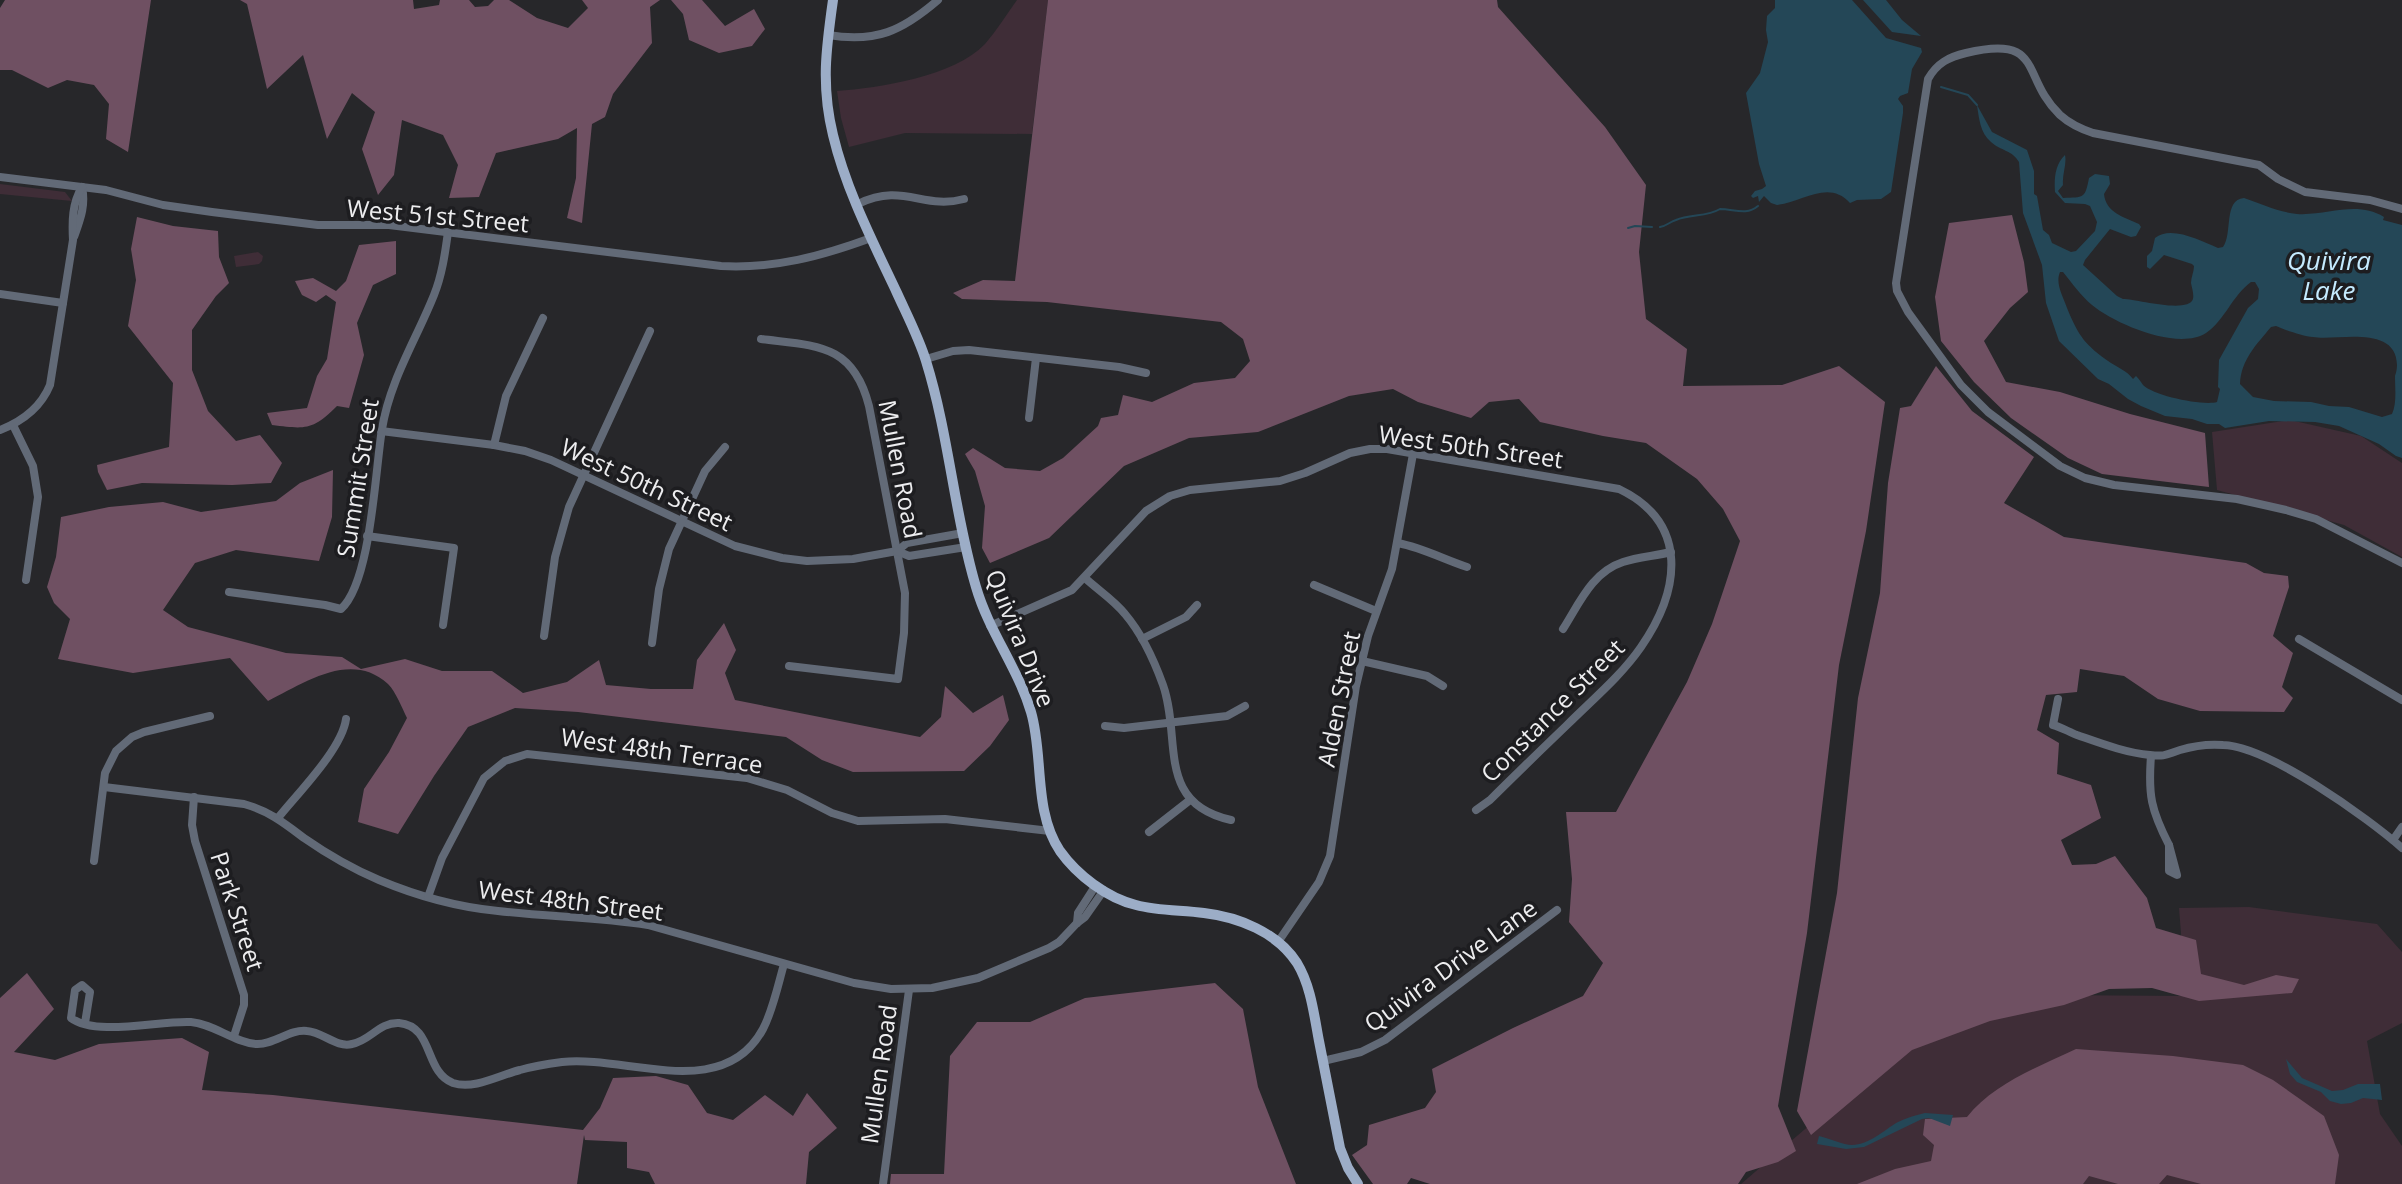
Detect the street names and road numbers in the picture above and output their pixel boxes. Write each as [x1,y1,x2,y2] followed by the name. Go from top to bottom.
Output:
[346,191,530,239] street label: West 51st Street
[328,396,386,560] street label: Summit Street
[871,397,931,541] street label: Mullen Road
[1377,417,1565,475] street label: West 50th Street
[556,430,738,538] street label: West 50th Street
[978,564,1064,712] street label: Quivira Drive
[1309,628,1367,770] street label: Alden Street
[1473,631,1631,789] street label: Constance Street
[559,720,765,780] street label: West 48th Terrace
[203,847,273,975] street label: Park Street
[477,872,665,928] street label: West 48th Street
[1357,891,1543,1039] street label: Quivira Drive Lane
[852,1002,904,1146] street label: Mullen Road

